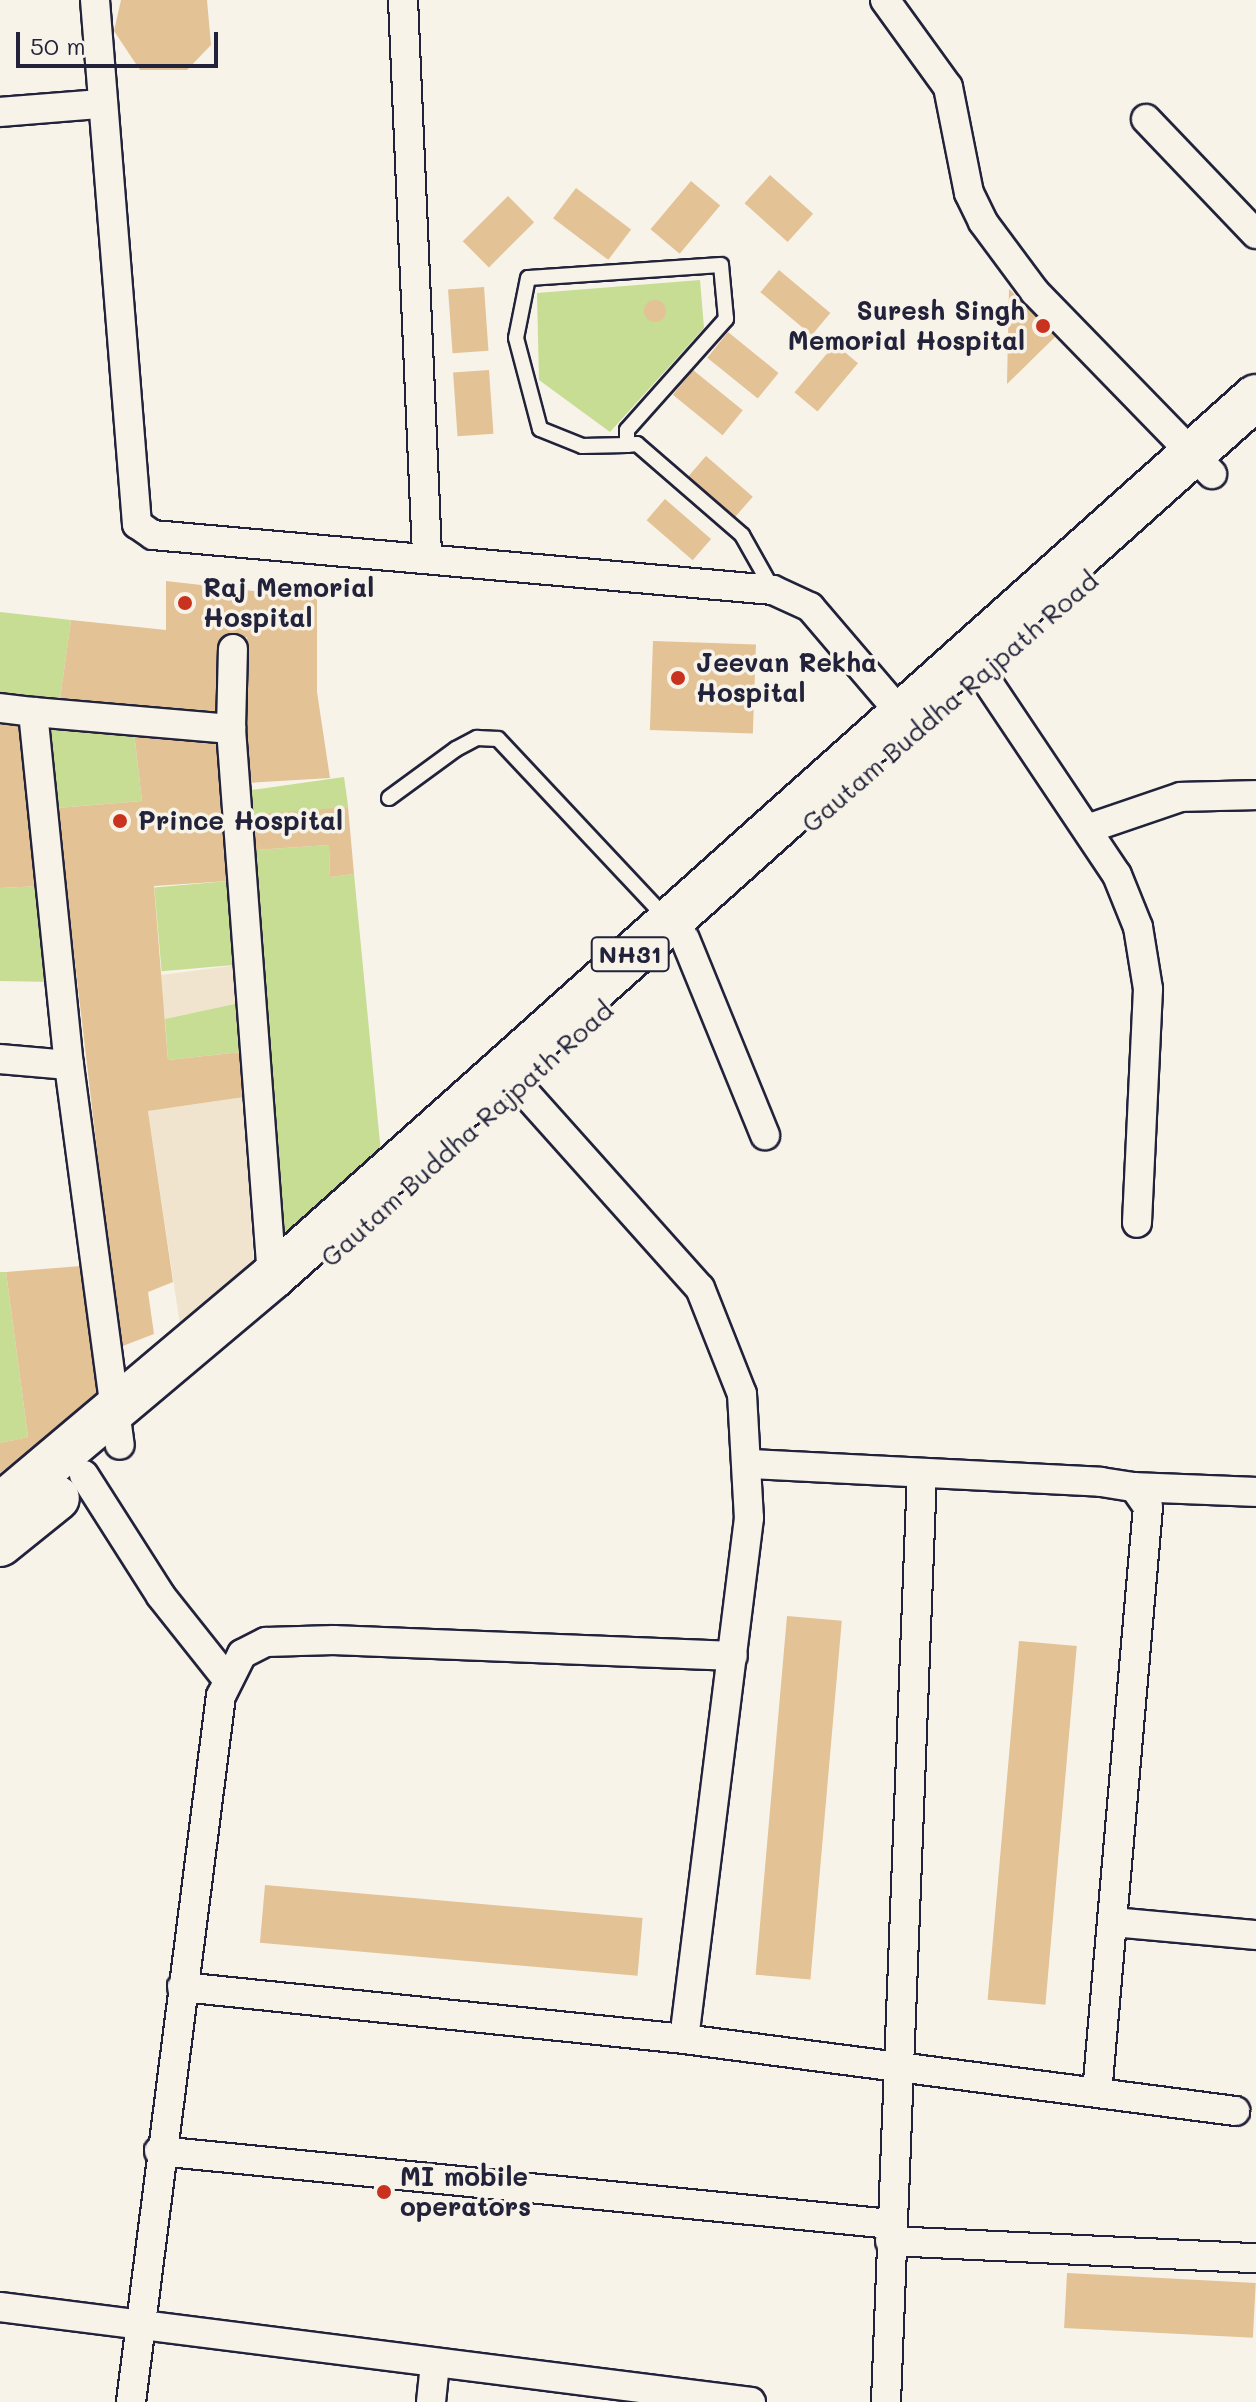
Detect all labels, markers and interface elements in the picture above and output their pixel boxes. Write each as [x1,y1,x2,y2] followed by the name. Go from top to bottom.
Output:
[20,16,222,66] scale bar
[30,30,86,61] text: 50 m
[788,295,1025,356] place label: Suresh Singh Memorial Hospital
[1032,315,1054,337] marker: Suresh Singh Memorial Hospital
[796,565,1104,839] street label: Gautam Buddha Rajpath Road
[203,572,374,634] place label: Raj Memorial Hospital
[174,592,196,614] marker: Raj Memorial Hospital
[696,647,877,708] place label: Jeevan Rekha Hospital
[667,667,689,689] marker: Jeevan Rekha Hospital
[138,805,343,837] place label: Prince Hospital
[109,810,131,832] marker: Prince Hospital
[590,934,670,974] road number: NH31
[315,995,619,1273] street label: Gautam Buddha Rajpath Road
[400,2161,531,2222] place label: MI mobile operators
[375,2183,393,2201] marker: MI mobile operators

